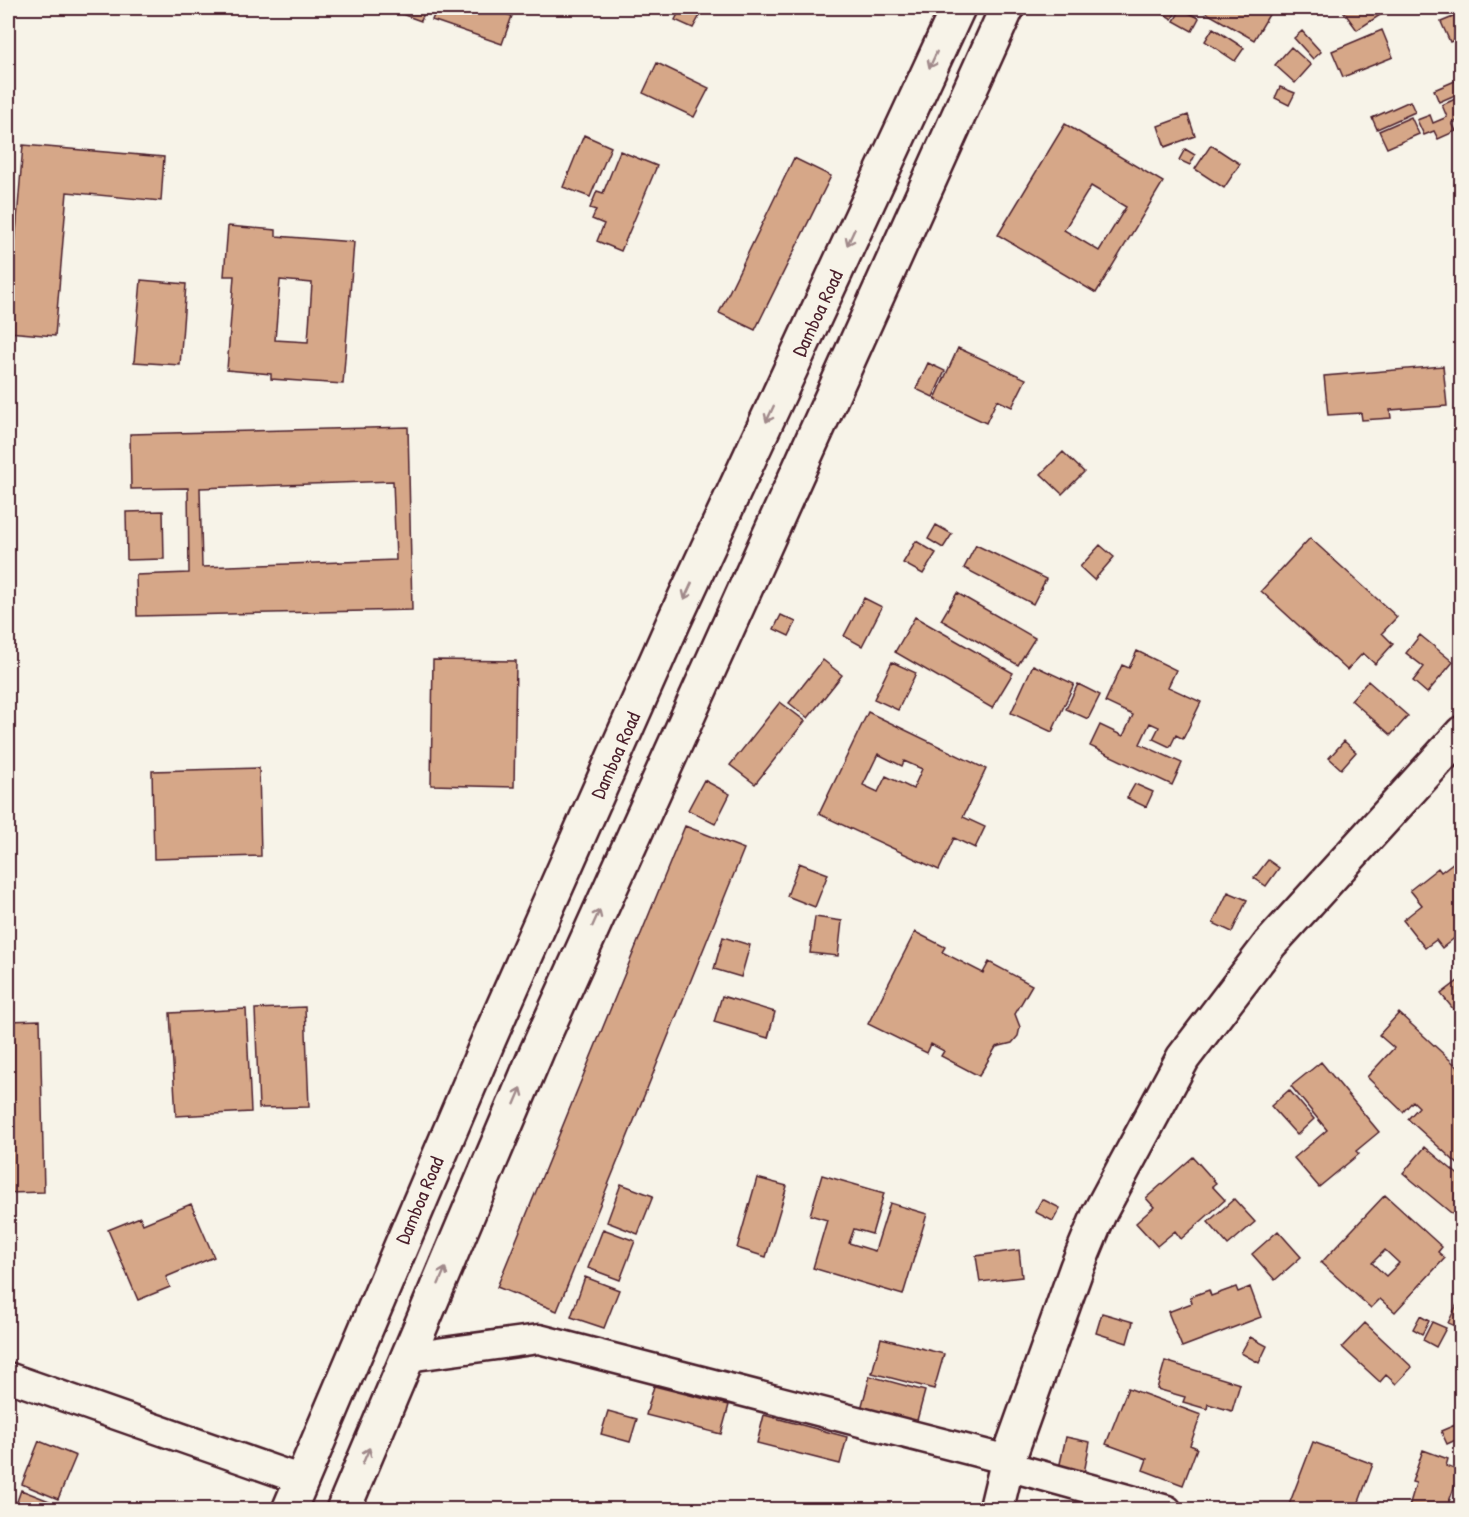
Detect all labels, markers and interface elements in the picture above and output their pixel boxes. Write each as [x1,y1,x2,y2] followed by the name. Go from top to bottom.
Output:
[927,51,938,69] one-way arrow
[845,228,857,246] one-way arrow
[785,265,849,361] street label: Damboa Road
[763,405,775,423] one-way arrow
[682,582,693,600] one-way arrow
[584,707,646,803] street label: Damboa Road
[592,909,603,927] one-way arrow
[513,1088,524,1106] one-way arrow
[389,1152,450,1248] street label: Damboa Road
[437,1267,448,1286] one-way arrow
[361,1447,372,1465] one-way arrow

